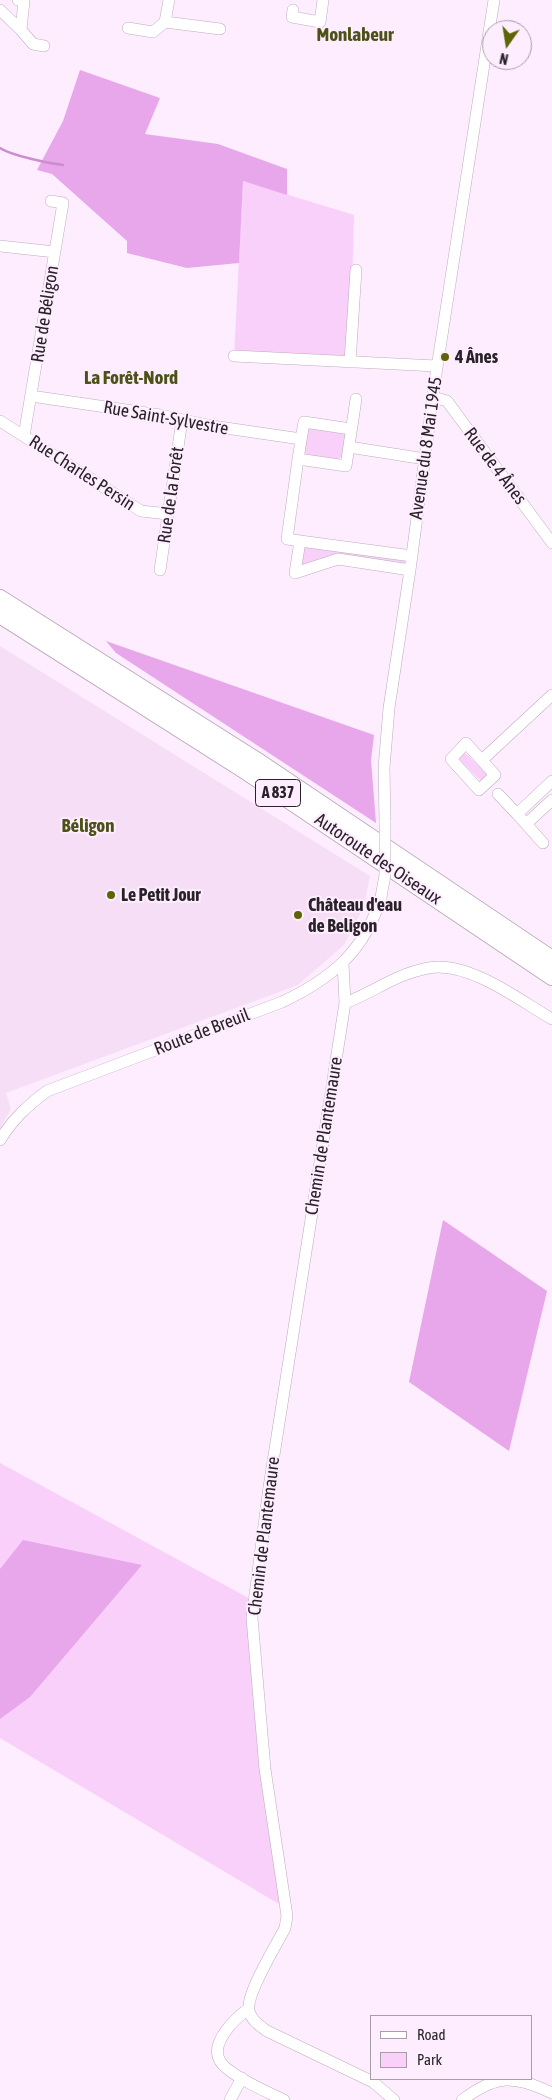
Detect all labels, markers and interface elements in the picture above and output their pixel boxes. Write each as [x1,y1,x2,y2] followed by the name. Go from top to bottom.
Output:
[482,20,532,70] north arrow
[316,24,394,46] district label: Monlabeur
[498,50,510,67] text: N
[27,264,63,364] street label: Rue de Béligon
[455,346,498,368] place label: 4 Ânes
[439,351,451,363] marker: 4 Ânes
[84,367,178,389] district label: La Forêt-Nord
[405,375,447,521] street label: Avenue du 8 Mai 1945
[102,396,230,440] street label: Rue Saint-Sylvestre
[459,423,531,509] street label: Rue de 4 Ânes
[25,431,139,515] street label: Rue Charles Persin
[154,445,188,545] street label: Rue de la Forêt
[256,780,300,806] road number: A 837
[311,809,445,909] street label: Autoroute des Oiseaux
[62,815,114,837] district label: Béligon
[121,884,201,906] place label: Le Petit Jour
[105,889,117,901] marker: Le Petit Jour
[308,894,402,936] place label: Château d'eau de Beligon
[292,909,304,921] marker: Château d'eau de Beligon
[151,1004,253,1060] street label: Route de Breuil
[301,1055,347,1217] street label: Chemin de Plantemaure
[244,1455,284,1617] street label: Chemin de Plantemaure
[370,2015,532,2080] legend
[417,2026,446,2043] text: Road
[417,2051,442,2068] text: Park

